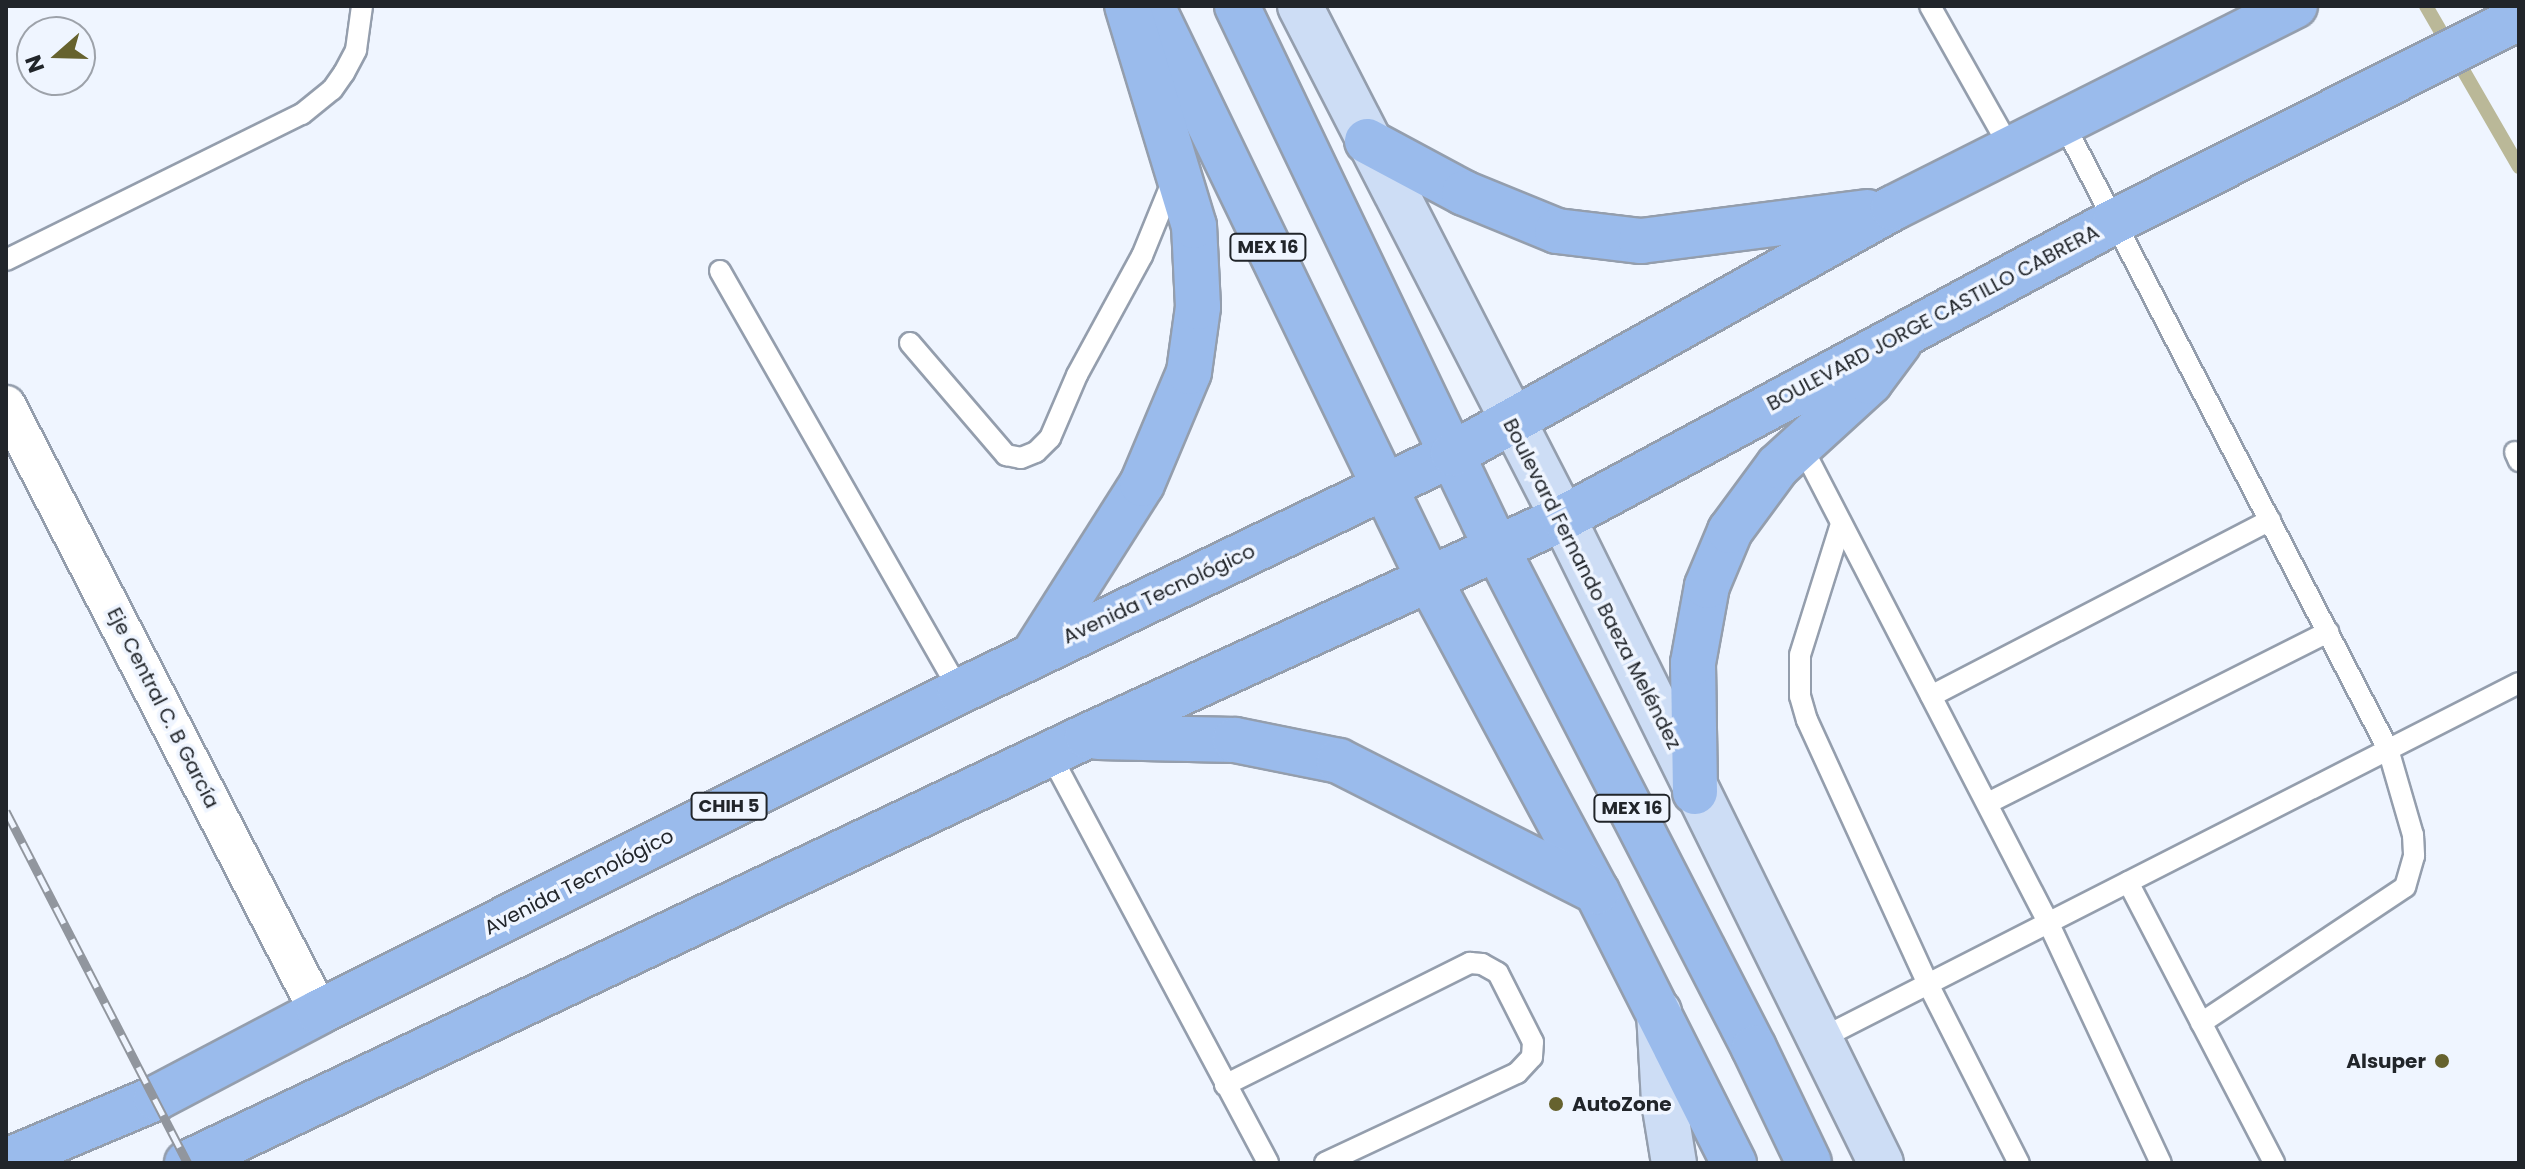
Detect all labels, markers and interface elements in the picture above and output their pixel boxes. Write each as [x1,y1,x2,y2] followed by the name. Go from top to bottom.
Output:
[16,16,96,96] north arrow
[17,51,52,77] text: N
[1763,220,2103,416] street label: BOULEVARD JORGE CASTILLO CABRERA
[1228,233,1308,261] road number: MEX 16
[1498,415,1686,753] street label: Boulevard Fernando Baeza Meléndez
[1059,539,1259,649] street label: Avenida Tecnológico
[102,604,224,812] street label: Eje Central C. B García
[689,792,769,820] road number: CHIH 5
[1592,794,1672,822] road number: MEX 16
[480,824,678,940] street label: Avenida Tecnológico
[2346,1049,2426,1073] place label: Alsuper
[2433,1052,2451,1070] marker: Alsuper
[1572,1092,1672,1116] place label: AutoZone
[1547,1095,1565,1113] marker: AutoZone

